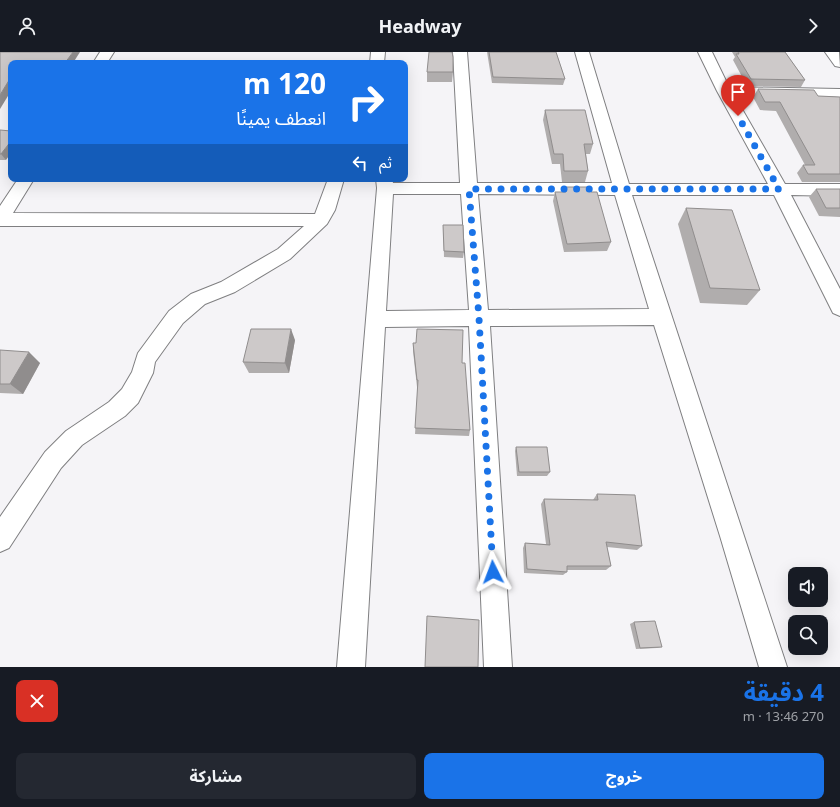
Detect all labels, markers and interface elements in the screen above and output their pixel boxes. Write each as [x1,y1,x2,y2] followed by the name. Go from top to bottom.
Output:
[378,14,462,38] text: Headway
[16,15,38,37] icon: person
[802,15,824,37] icon: forward
[243,64,326,102] text: 120 m
[721,75,755,116] pin
[340,76,392,128] icon: right
[727,81,749,103] icon: arrive
[236,106,326,130] text: انعطف يمينًا
[349,152,371,174] icon: left
[379,152,392,172] text: ثم
[472,551,514,593] position arrow
[788,567,828,655] map controls
[788,567,828,607] button: sound
[788,615,828,655] button: search
[744,675,824,708] text: 4 دقيقة
[16,680,58,722] button: close
[743,707,824,725] text: 270 m · 13:46
[16,753,416,799] button: مشاركة
[424,753,824,799] button: خروج

